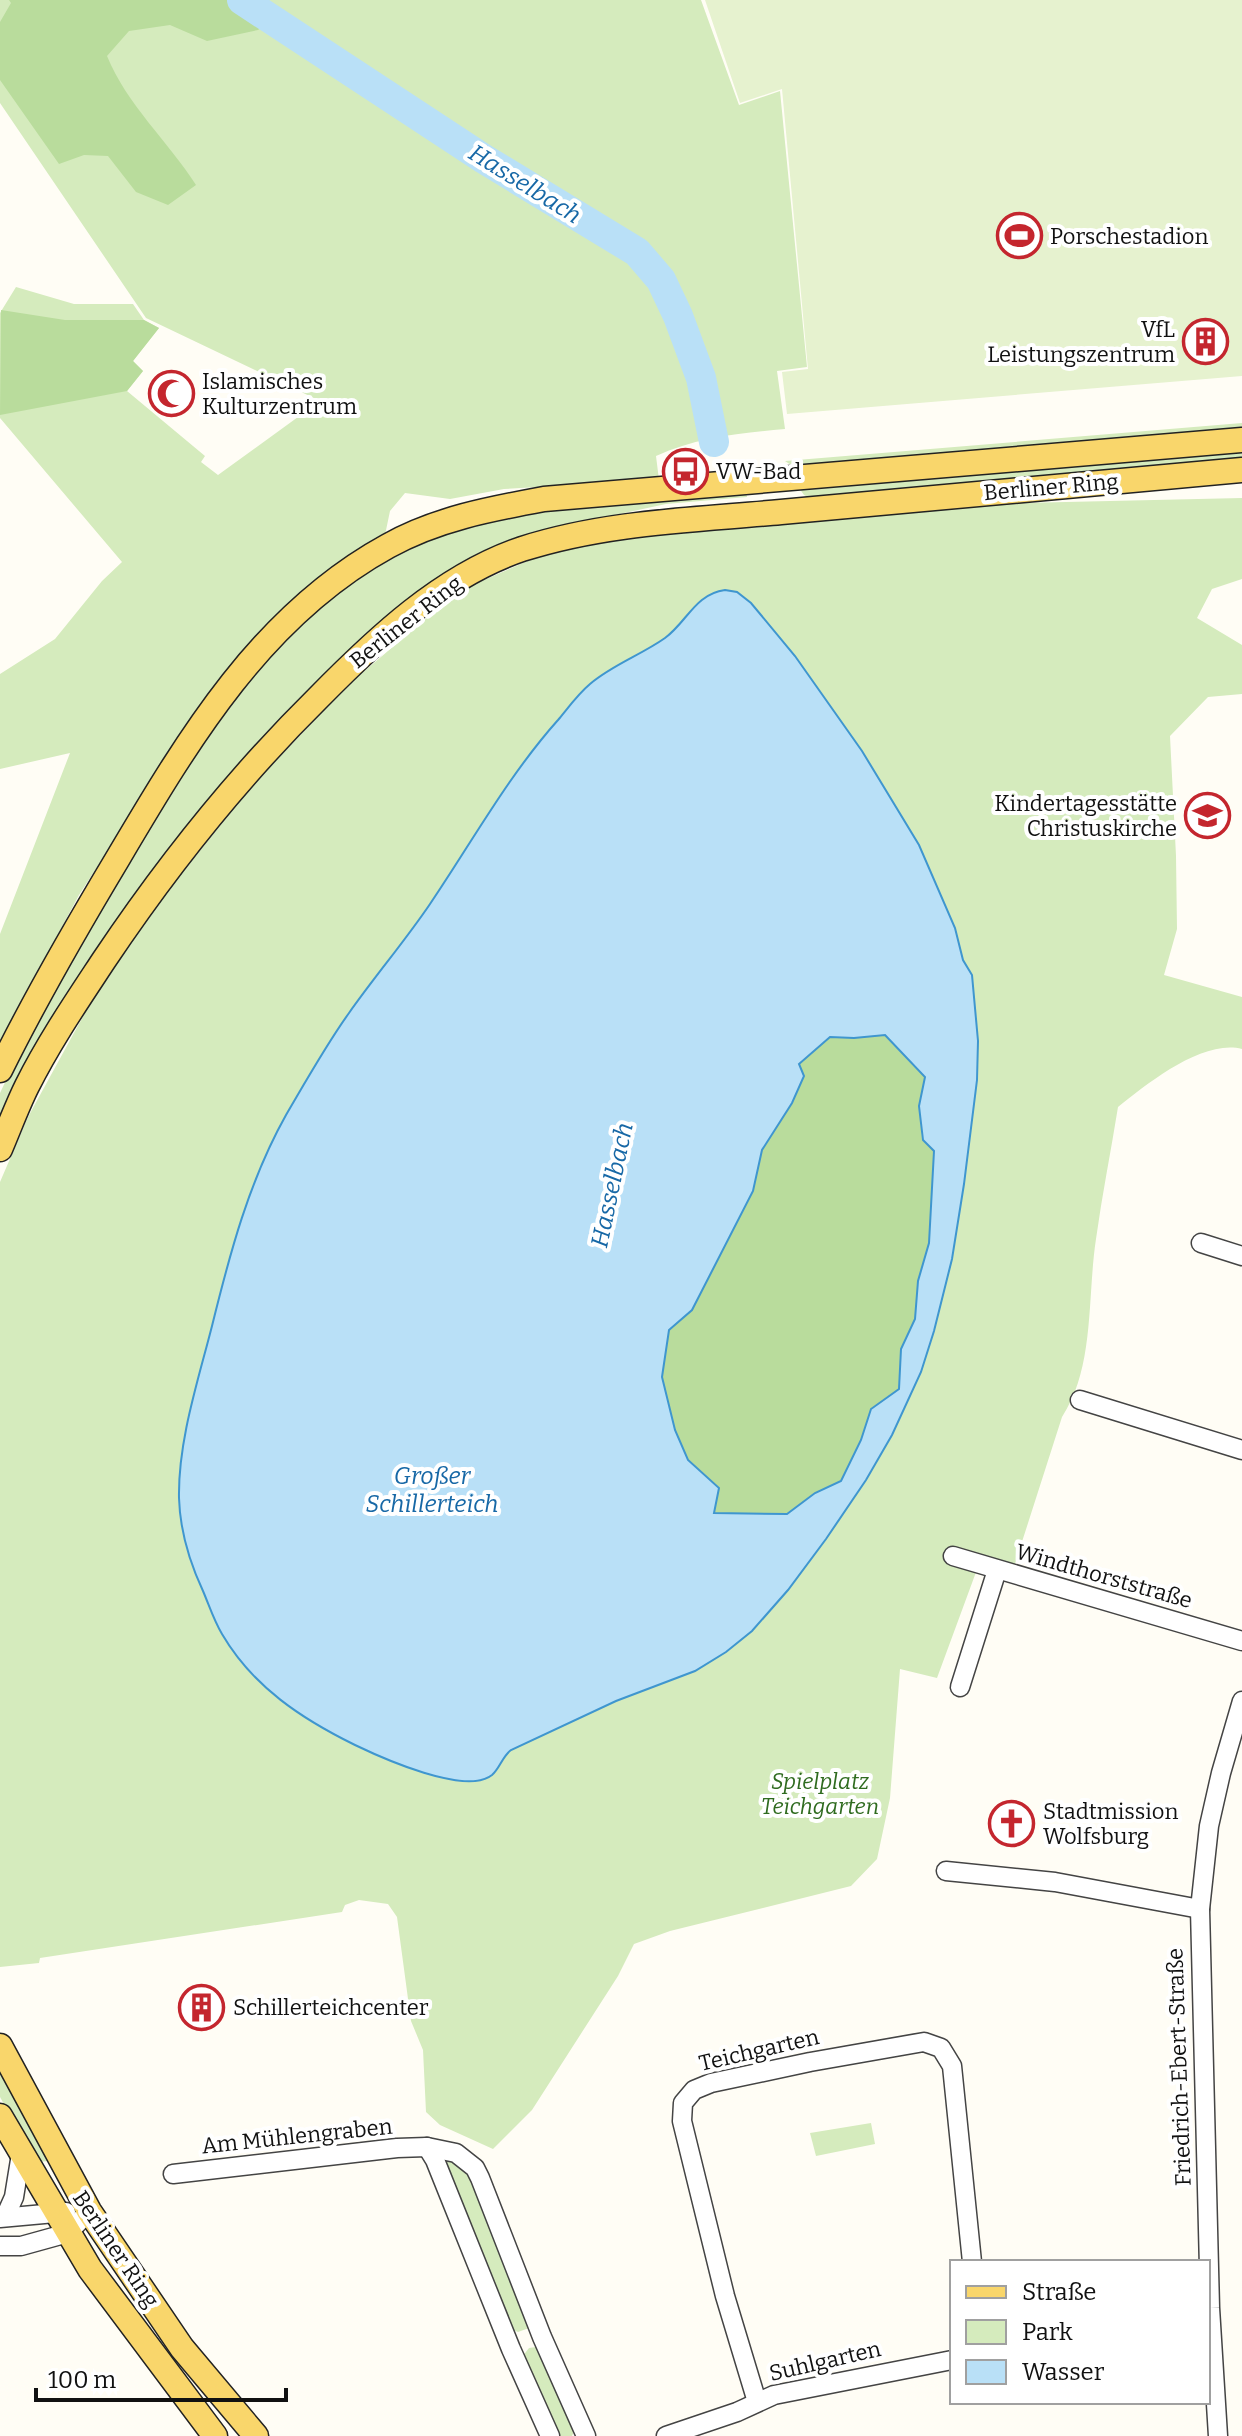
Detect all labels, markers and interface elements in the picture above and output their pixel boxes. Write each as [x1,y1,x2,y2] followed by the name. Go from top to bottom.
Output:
[464,139,586,229] water label: Hasselbach
[995,212,1043,260] sports icon: Porschestadion
[1050,223,1208,250] place label: Porschestadion
[987,316,1175,368] place label: VfL Leistungszentrum
[1182,318,1230,366] building icon: VfL Leistungszentrum
[202,368,357,420] place label: Islamisches Kulturzentrum
[147,370,195,418] mosque icon: Islamisches Kulturzentrum
[661,447,709,495] bus stop icon: VW-Bad
[716,458,801,485] place label: VW-Bad
[982,468,1120,506] street label: Berliner Ring
[344,570,468,674] street label: Berliner Ring
[994,790,1177,842] place label: Kindertagesstätte Christuskirche
[1184,792,1232,840] school or university icon: Kindertagesstätte Christuskirche
[585,1120,639,1250] water label: Hasselbach
[366,1462,498,1518] water label: Großer Schillerteich
[1013,1538,1195,1614] street label: Windthorststraße
[761,1768,879,1820] park label: Spielplatz Teichgarten
[1043,1798,1178,1850] place label: Stadtmission Wolfsburg
[988,1800,1036,1848] church icon: Stadtmission Wolfsburg
[1161,1948,1197,2186] street label: Friedrich-Ebert-Straße
[178,1983,226,2031] building icon: Schillerteichcenter
[233,1994,429,2021] place label: Schillerteichcenter
[696,2023,822,2077] street label: Teichgarten
[200,2113,394,2159] street label: Am Mühlengraben
[67,2185,165,2313] street label: Berliner Ring
[950,2260,1210,2404] legend
[1022,2278,1096,2306] text: Straße
[1022,2318,1073,2346] text: Park
[766,2335,884,2387] street label: Suhlgarten
[36,2352,286,2402] scale bar
[1022,2358,1105,2386] text: Wasser
[48,2366,116,2394] text: 100 m

